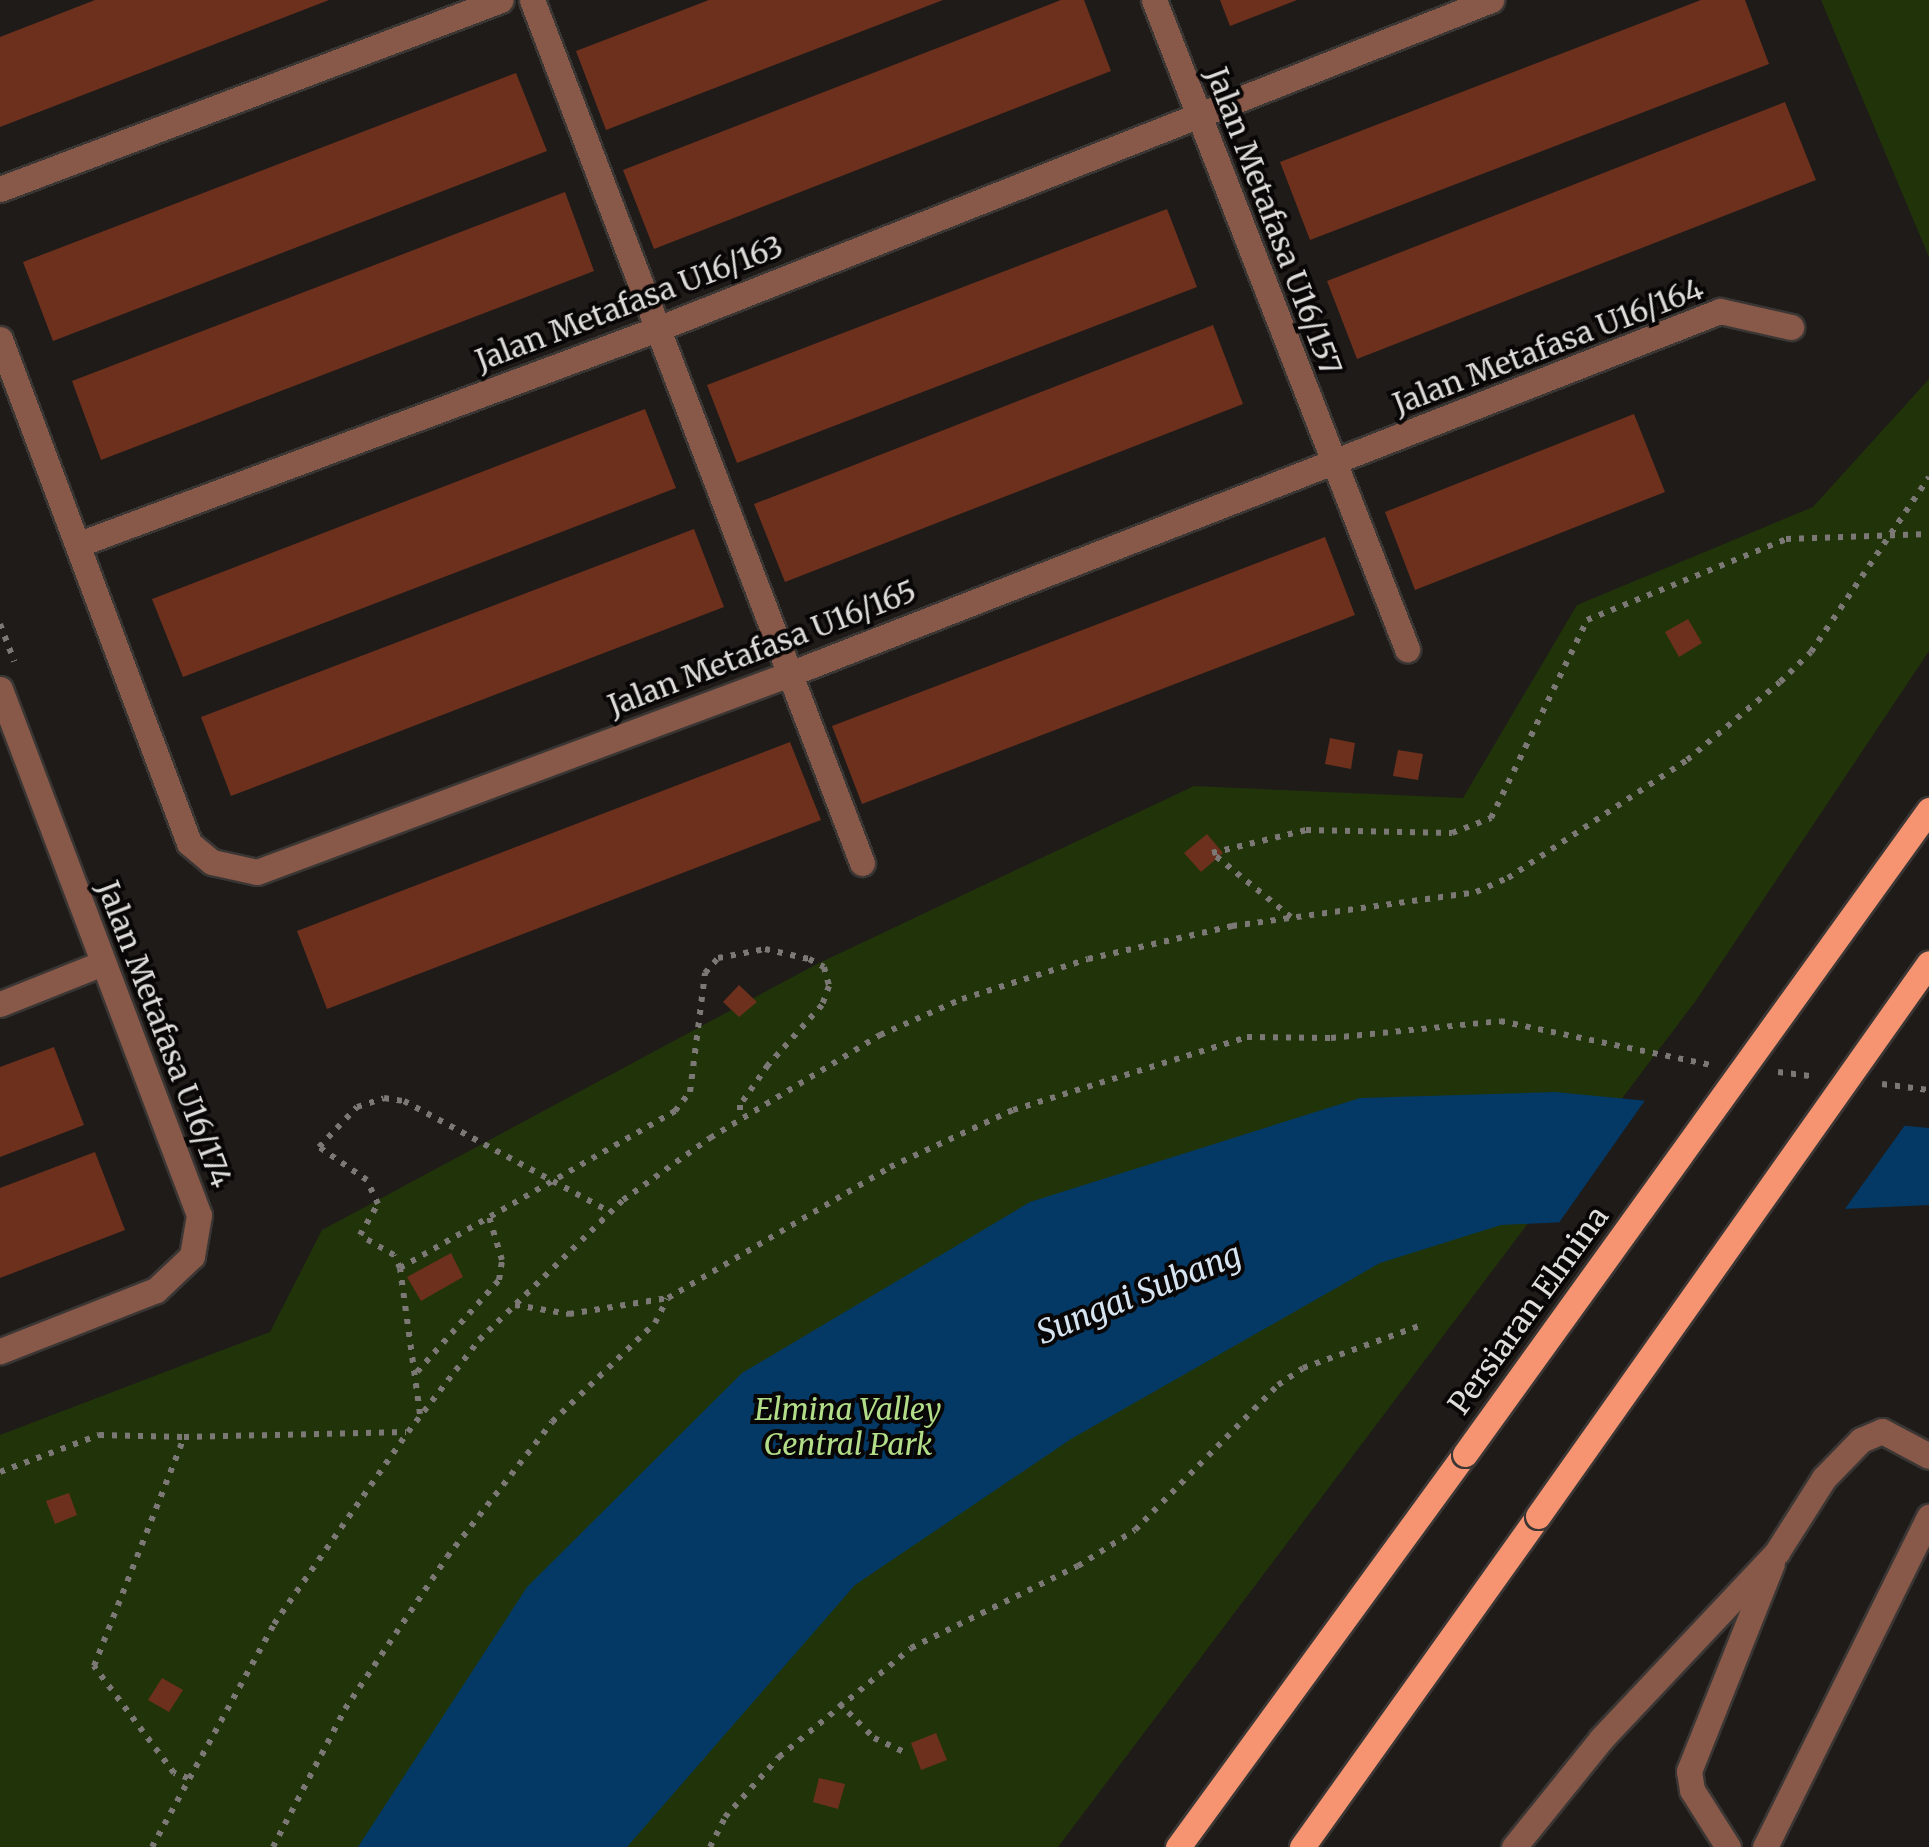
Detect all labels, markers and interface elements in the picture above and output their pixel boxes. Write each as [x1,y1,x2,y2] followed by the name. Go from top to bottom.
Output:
[1199,62,1349,380] street label: Jalan Metafasa U16/157
[470,228,788,378] street label: Jalan Metafasa U16/163
[1388,270,1708,422] street label: Jalan Metafasa U16/164
[603,573,921,723] street label: Jalan Metafasa U16/165
[90,876,240,1192] street label: Jalan Metafasa U16/174
[1441,1199,1615,1421] street label: Persiaran Elmina
[1031,1236,1247,1352] water label: Sungai Subang
[754,1391,942,1462] park label: Elmina Valley Central Park

